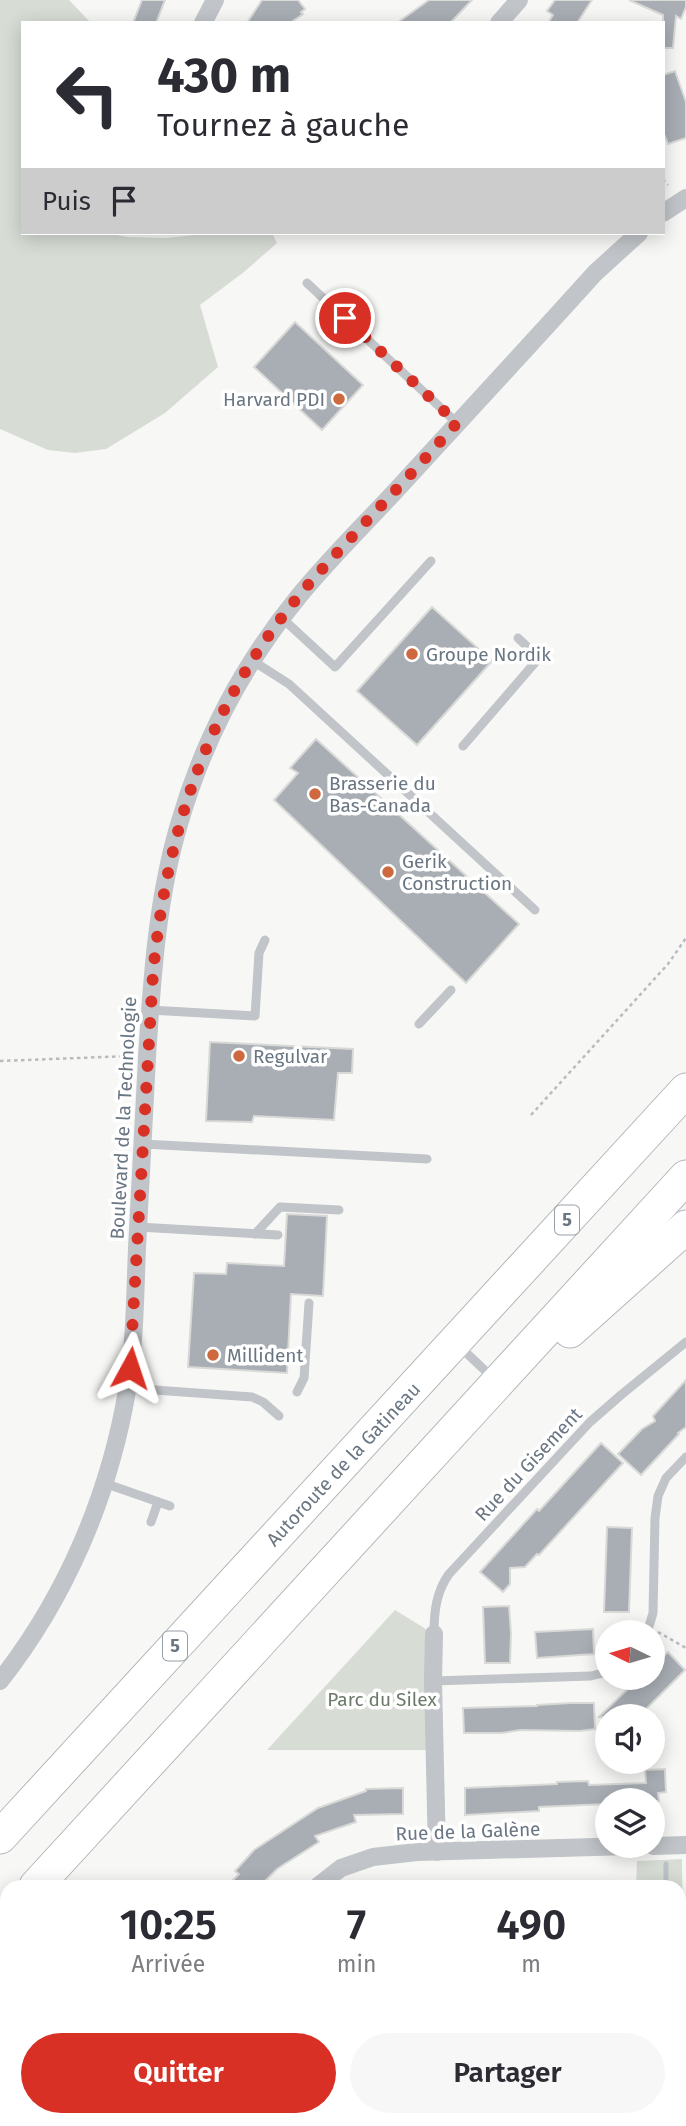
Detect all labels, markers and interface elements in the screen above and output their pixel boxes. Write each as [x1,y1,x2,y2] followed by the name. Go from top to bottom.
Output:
[157,46,291,105] text: 430 m
[42,49,133,140] icon: left
[157,106,409,144] text: Tournez à gauche
[105,182,143,220] icon: arrive
[42,186,91,217] text: Puis
[315,288,375,348] pin
[326,299,364,337] icon: arrive
[223,388,325,411] place label: Harvard PDI
[331,391,347,407] marker: Harvard PDI
[426,643,551,666] place label: Groupe Nordik
[404,646,420,662] marker: Groupe Nordik
[329,772,436,817] place label: Brasserie du Bas-Canada
[307,786,323,802] marker: Brasserie du Bas-Canada
[402,850,512,895] place label: Gerik Construction
[380,864,396,880] marker: Gerik Construction
[106,996,141,1240] street label: Boulevard de la Technologie
[253,1045,328,1068] place label: Regulvar
[231,1048,247,1064] marker: Regulvar
[555,1205,579,1234] road number: 5
[93,1331,167,1405] position arrow
[227,1344,303,1367] place label: Millident
[205,1347,221,1363] marker: Millident
[262,1378,425,1551] street label: Autoroute de la Gatineau
[470,1403,587,1526] street label: Rue du Gisement
[595,1620,665,1690] north arrow
[595,1620,665,1858] map controls
[163,1632,187,1660] road number: 5
[327,1688,437,1711] park label: Parc du Silex
[595,1704,665,1774] button: sound
[595,1788,665,1858] button: layers
[395,1817,541,1846] street label: Rue de la Galène
[120,1900,217,1950] text: 10:25
[347,1900,366,1950] text: 7
[496,1900,566,1950] text: 490
[131,1950,205,1978] text: Arrivée
[337,1950,376,1978] text: min
[521,1950,541,1978] text: m
[21,2033,336,2113] button: Quitter
[350,2033,665,2113] button: Partager

